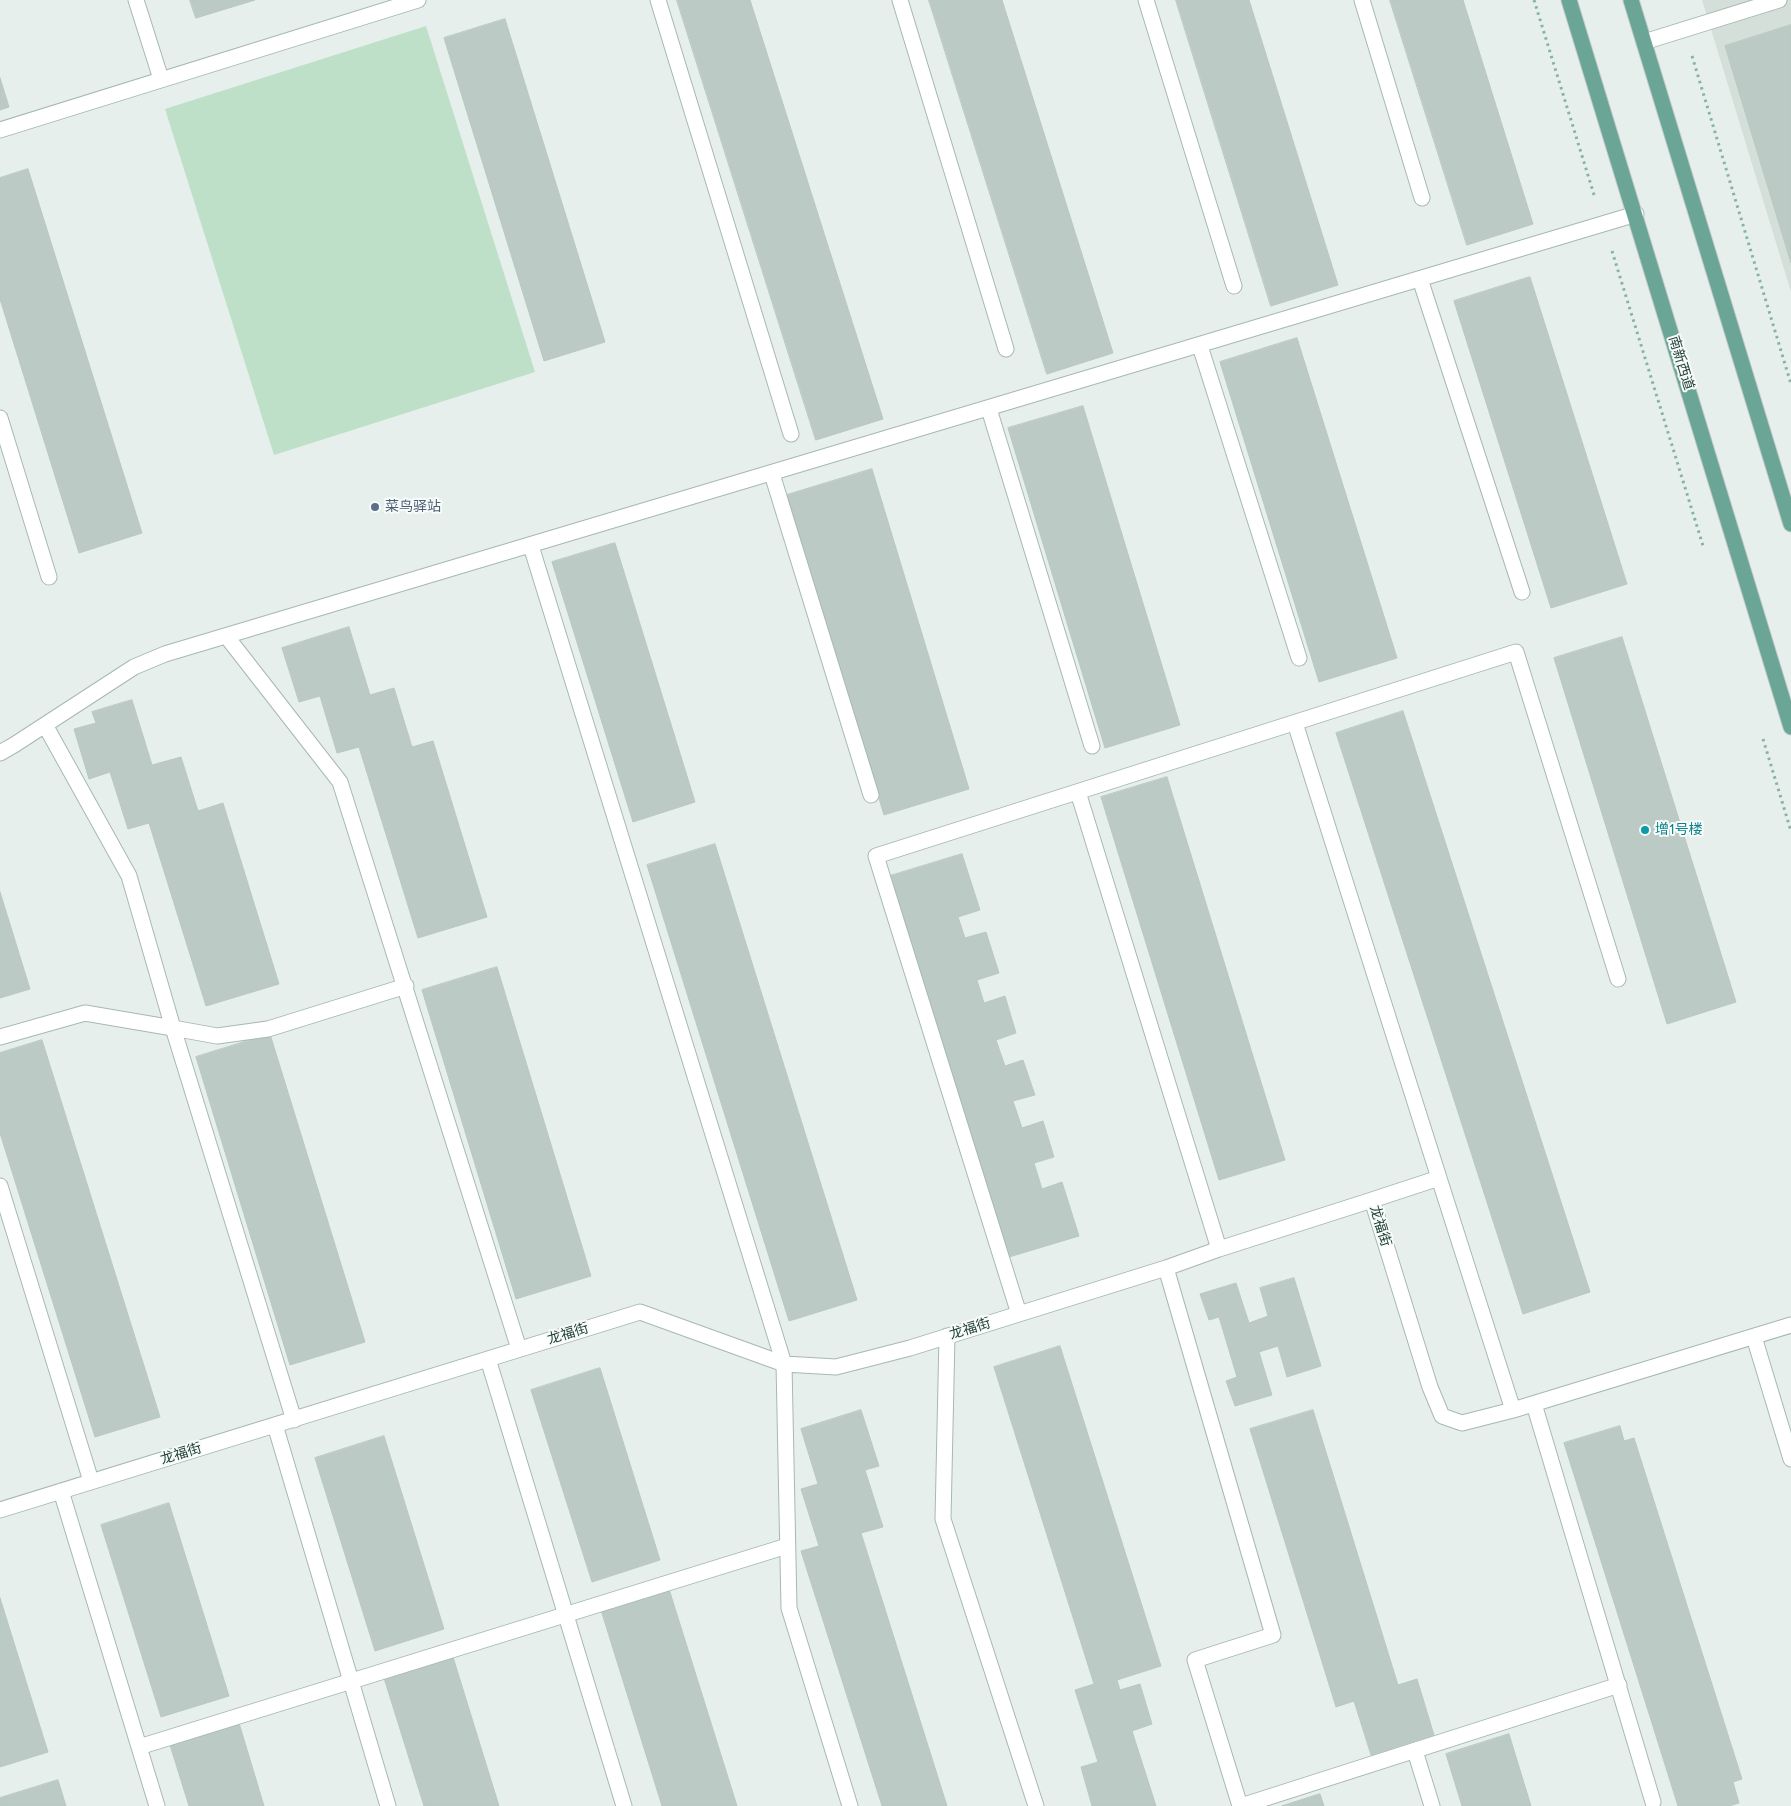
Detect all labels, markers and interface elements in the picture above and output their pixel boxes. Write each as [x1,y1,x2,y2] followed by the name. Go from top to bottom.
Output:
[1665,334,1697,392] street label: 南新西道
[385,499,441,515] place label: 菜鸟驿站
[369,501,381,513] marker: 菜鸟驿站
[1655,822,1703,838] place label: 增1号楼
[1639,824,1651,836] marker: 增1号楼
[1366,1203,1394,1249] street label: 龙福街
[947,1315,993,1343] street label: 龙福街
[545,1320,591,1348] street label: 龙福街
[158,1440,204,1468] street label: 龙福街

